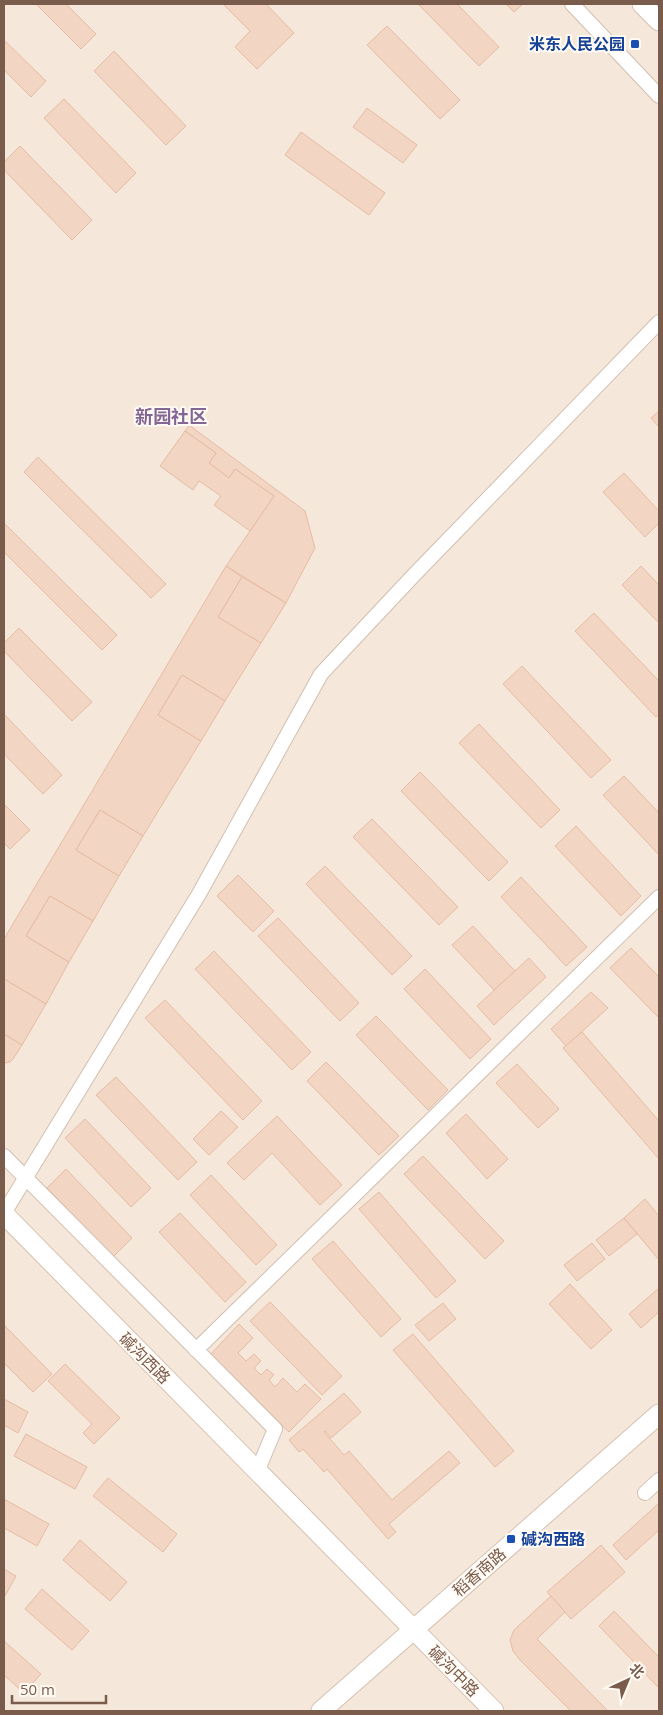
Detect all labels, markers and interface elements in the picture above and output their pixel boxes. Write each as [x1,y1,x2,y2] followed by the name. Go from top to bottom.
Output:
[529,33,625,55] place label: 米东人民公园
[629,38,641,50] marker: 米东人民公园
[135,404,207,428] district label: 新园社区
[115,1328,175,1388] street label: 碱沟西路
[521,1528,585,1550] place label: 碱沟西路
[505,1533,517,1545] marker: 碱沟西路
[448,1543,510,1601] street label: 稻香南路
[424,1641,484,1701] street label: 碱沟中路
[603,1655,653,1705] north arrow
[626,1659,649,1682] text: 北
[12,1672,106,1704] scale bar
[20,1679,55,1699] text: 50 m

